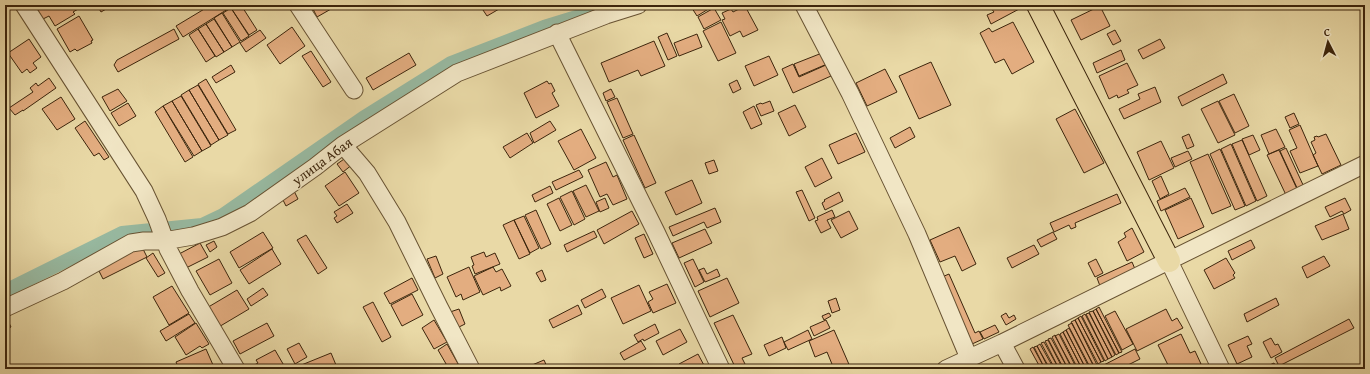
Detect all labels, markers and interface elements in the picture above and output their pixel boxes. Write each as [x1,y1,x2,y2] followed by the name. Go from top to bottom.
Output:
[1308,22,1348,62] north arrow
[1323,24,1331,40] text: С
[287,132,356,190] street label: улица Абая

